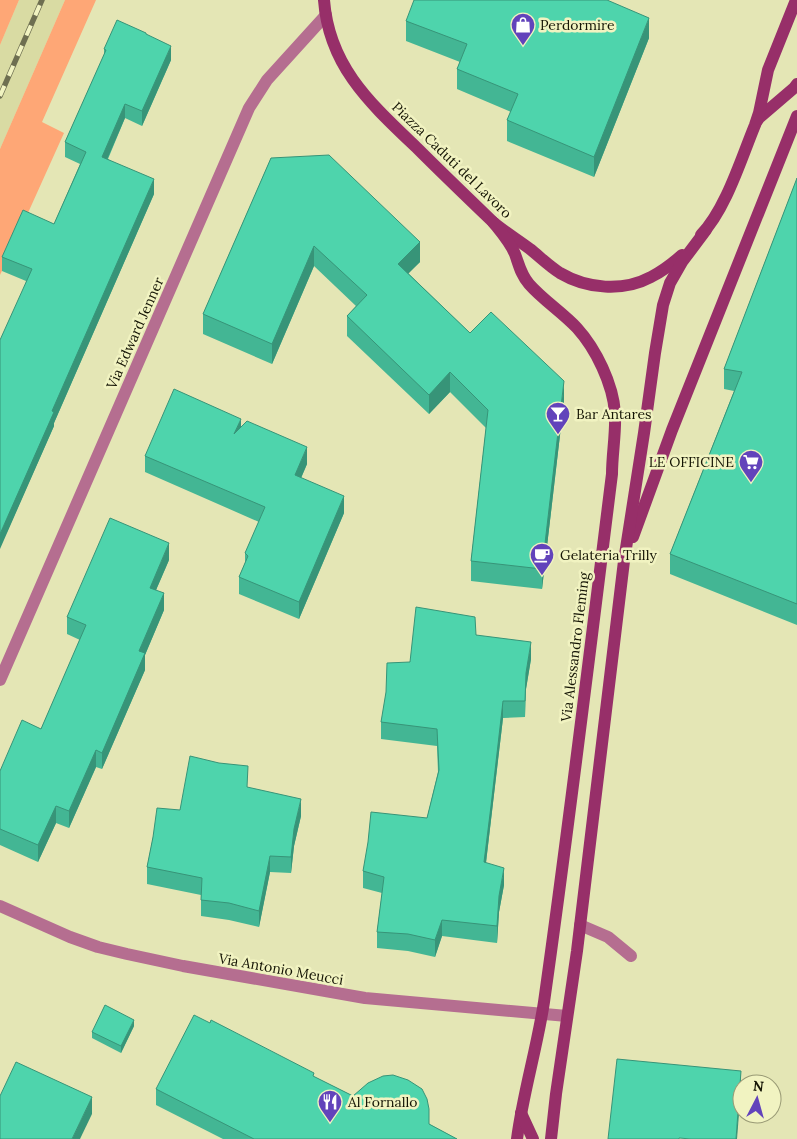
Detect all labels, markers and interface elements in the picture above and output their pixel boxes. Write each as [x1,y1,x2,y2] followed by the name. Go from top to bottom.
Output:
[510,12,536,46] shop icon: Perdormire
[540,16,615,34] place label: Perdormire
[388,98,516,222] street label: Piazza Caduti del Lavoro
[102,274,168,393] street label: Via Edward Jenner
[545,401,571,435] bar icon: Bar Antares
[576,405,652,423] place label: Bar Antares
[738,449,764,483] supermarket icon: LE OFFICINE
[649,453,734,471] place label: LE OFFICINE
[529,542,555,576] cafe icon: Gelateria Trilly
[560,546,657,564] place label: Gelateria Trilly
[557,571,593,724] street label: Via Alessandro Fleming
[216,949,345,989] street label: Via Antonio Meucci
[732,1074,782,1124] north arrow
[752,1077,765,1096] text: N
[317,1089,343,1123] restaurant icon: Al Fornallo
[347,1093,418,1111] place label: Al Fornallo

